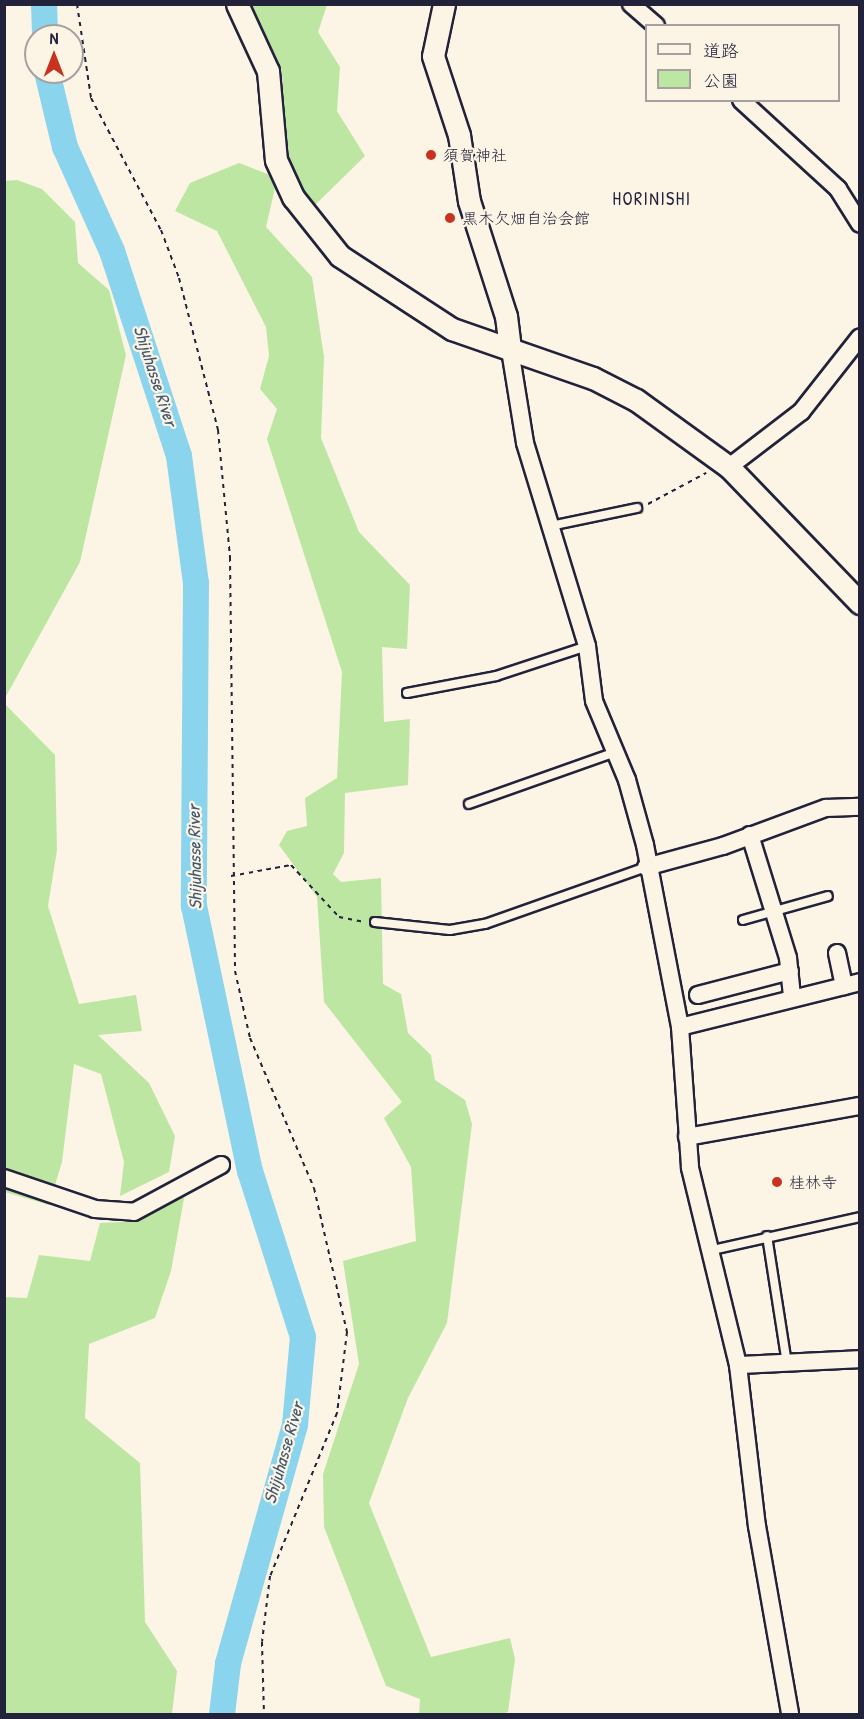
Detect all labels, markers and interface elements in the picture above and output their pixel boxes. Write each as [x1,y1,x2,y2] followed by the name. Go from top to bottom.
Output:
[24,24,84,84] north arrow
[645,24,840,102] legend
[50,27,58,49] text: N
[703,38,739,63] text: 道路
[703,68,739,93] text: 公園
[443,145,507,165] place label: 須賀神社
[424,148,438,162] marker: 須賀神社
[612,188,692,210] district label: HORINISHI
[462,208,590,228] place label: 黒木欠畑自治会館
[443,211,457,225] marker: 黒木欠畑自治会館
[129,323,181,429] water label: Shijuhasse River
[183,805,207,909] water label: Shijuhasse River
[789,1172,837,1192] place label: 桂林寺
[770,1175,784,1189] marker: 桂林寺
[259,1400,309,1506] water label: Shijuhasse River

